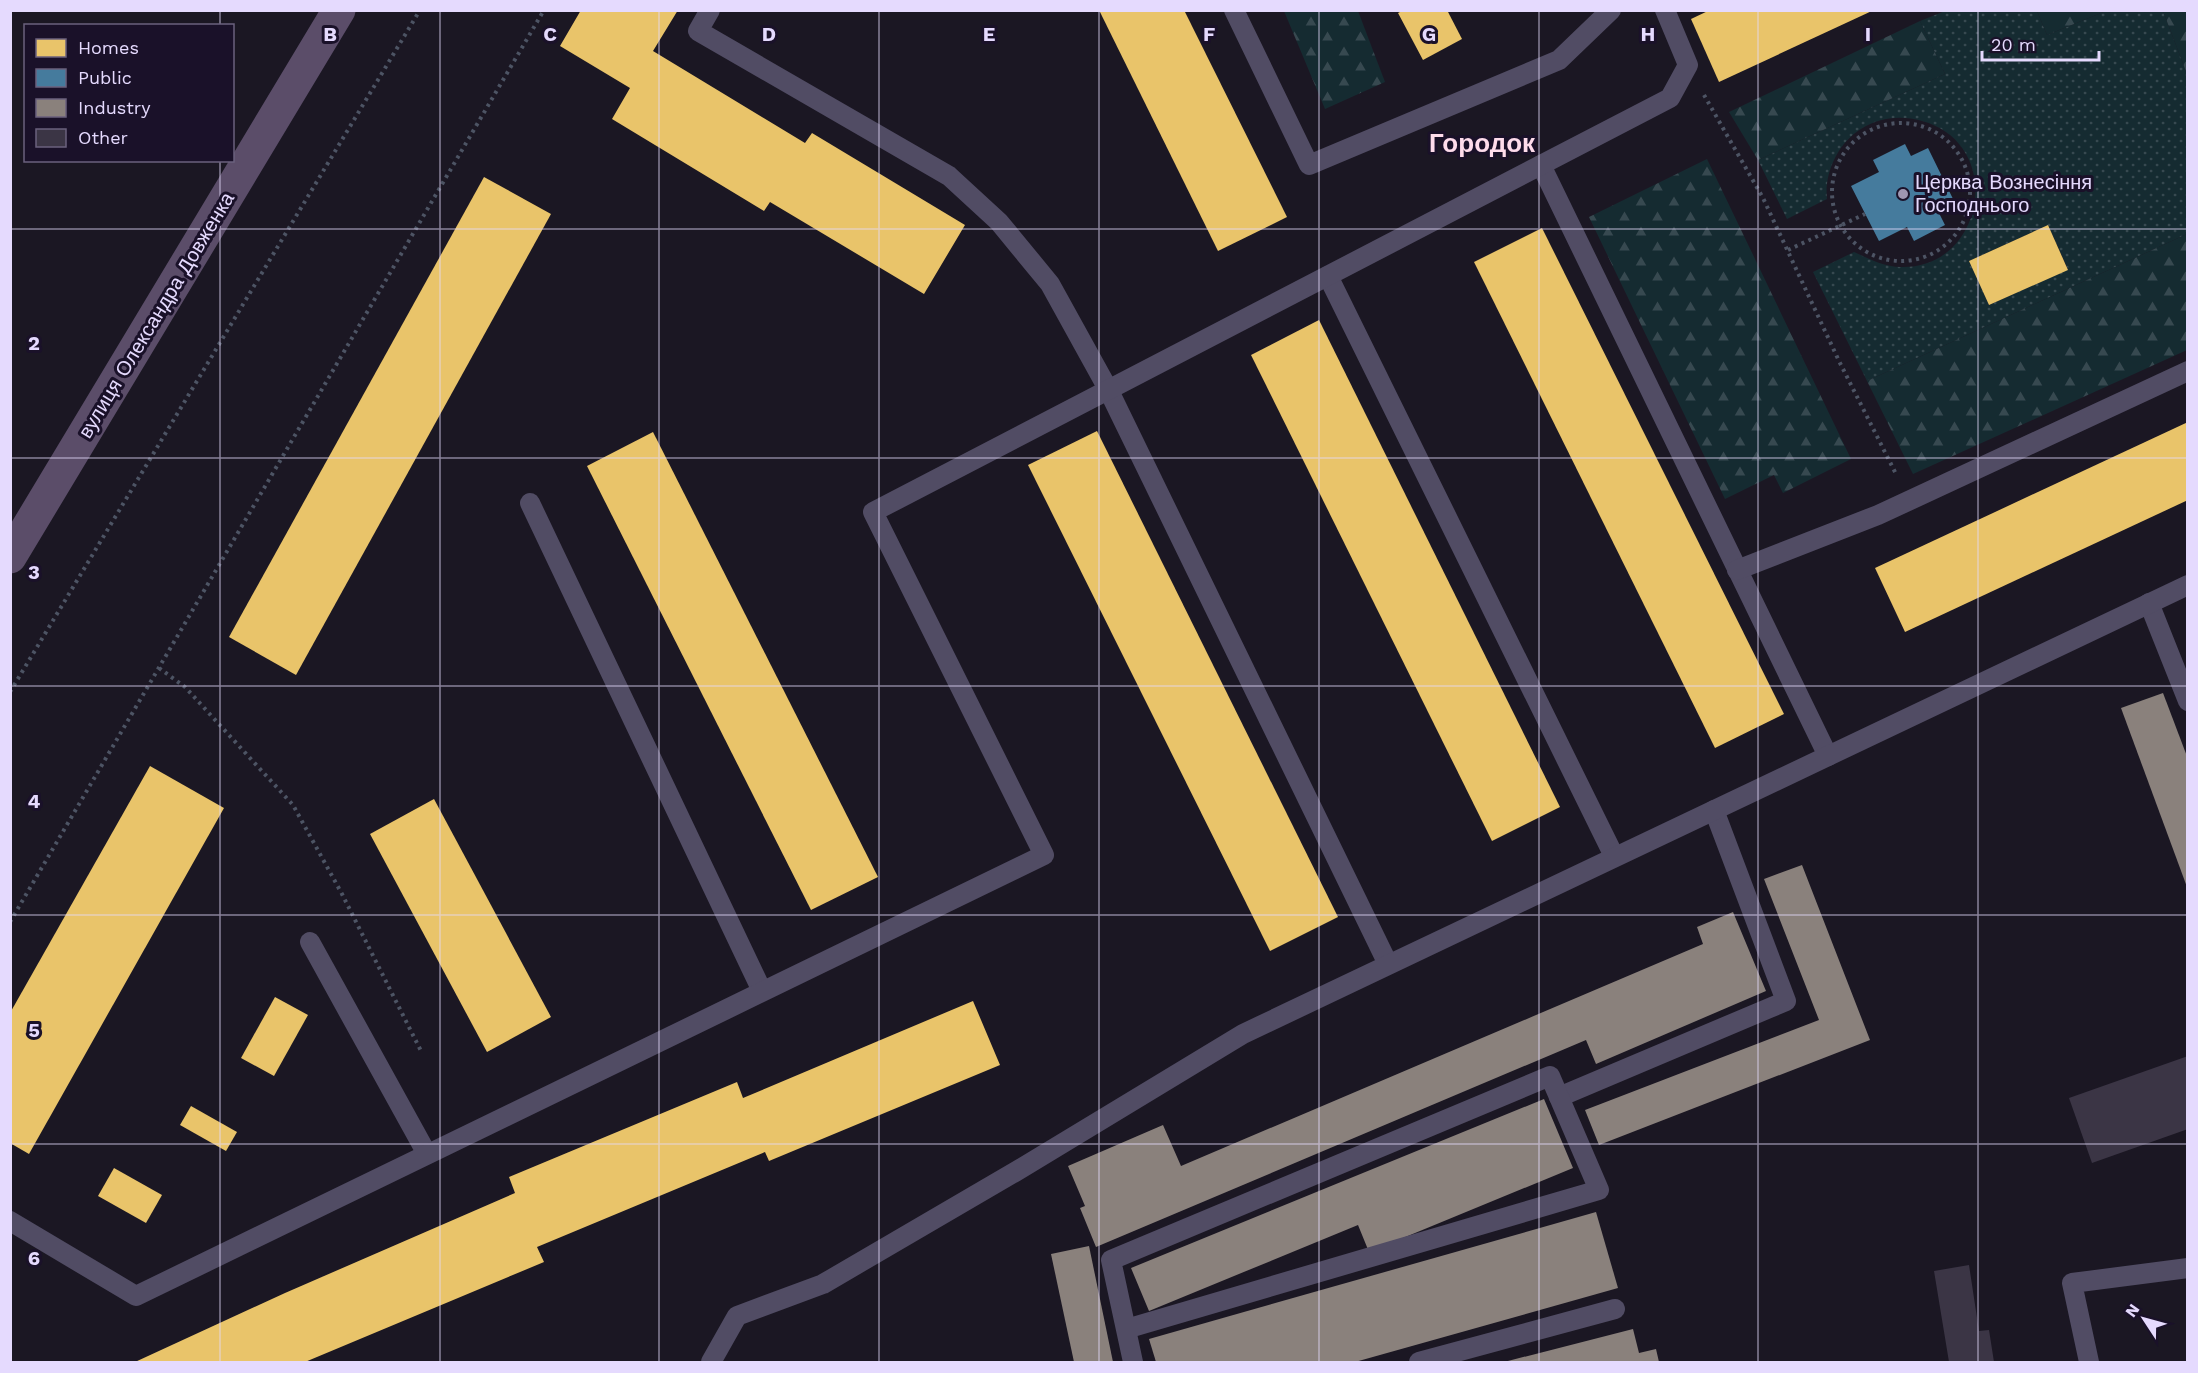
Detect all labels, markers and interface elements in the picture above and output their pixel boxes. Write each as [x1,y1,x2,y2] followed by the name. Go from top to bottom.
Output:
[323,22,337,46] text: B
[543,22,557,46] text: C
[762,22,776,46] text: D
[983,22,995,46] text: E
[1203,22,1215,46] text: F
[1422,22,1436,46] text: G
[1641,22,1655,46] text: H
[1865,22,1871,46] text: I
[24,24,234,162] legend
[1982,24,2099,62] scale bar
[1991,34,2036,55] text: 20 m
[78,37,139,58] text: Homes
[78,67,132,88] text: Public
[78,97,151,118] text: Industry
[78,127,128,148] text: Other
[1429,128,1536,158] district label: Городок
[1915,170,2092,217] place label: Церква Вознесіння Господнього
[73,187,240,442] street label: вулиця Олександра Довженка
[1896,187,1910,201] marker: Церква Вознесіння Господнього
[28,331,40,355] text: 2
[28,560,40,584] text: 3
[28,789,41,813] text: 4
[28,1018,40,1042] text: 5
[28,1246,40,1270] text: 6
[2114,1289,2174,1349] north arrow
[2121,1300,2143,1321] text: N

